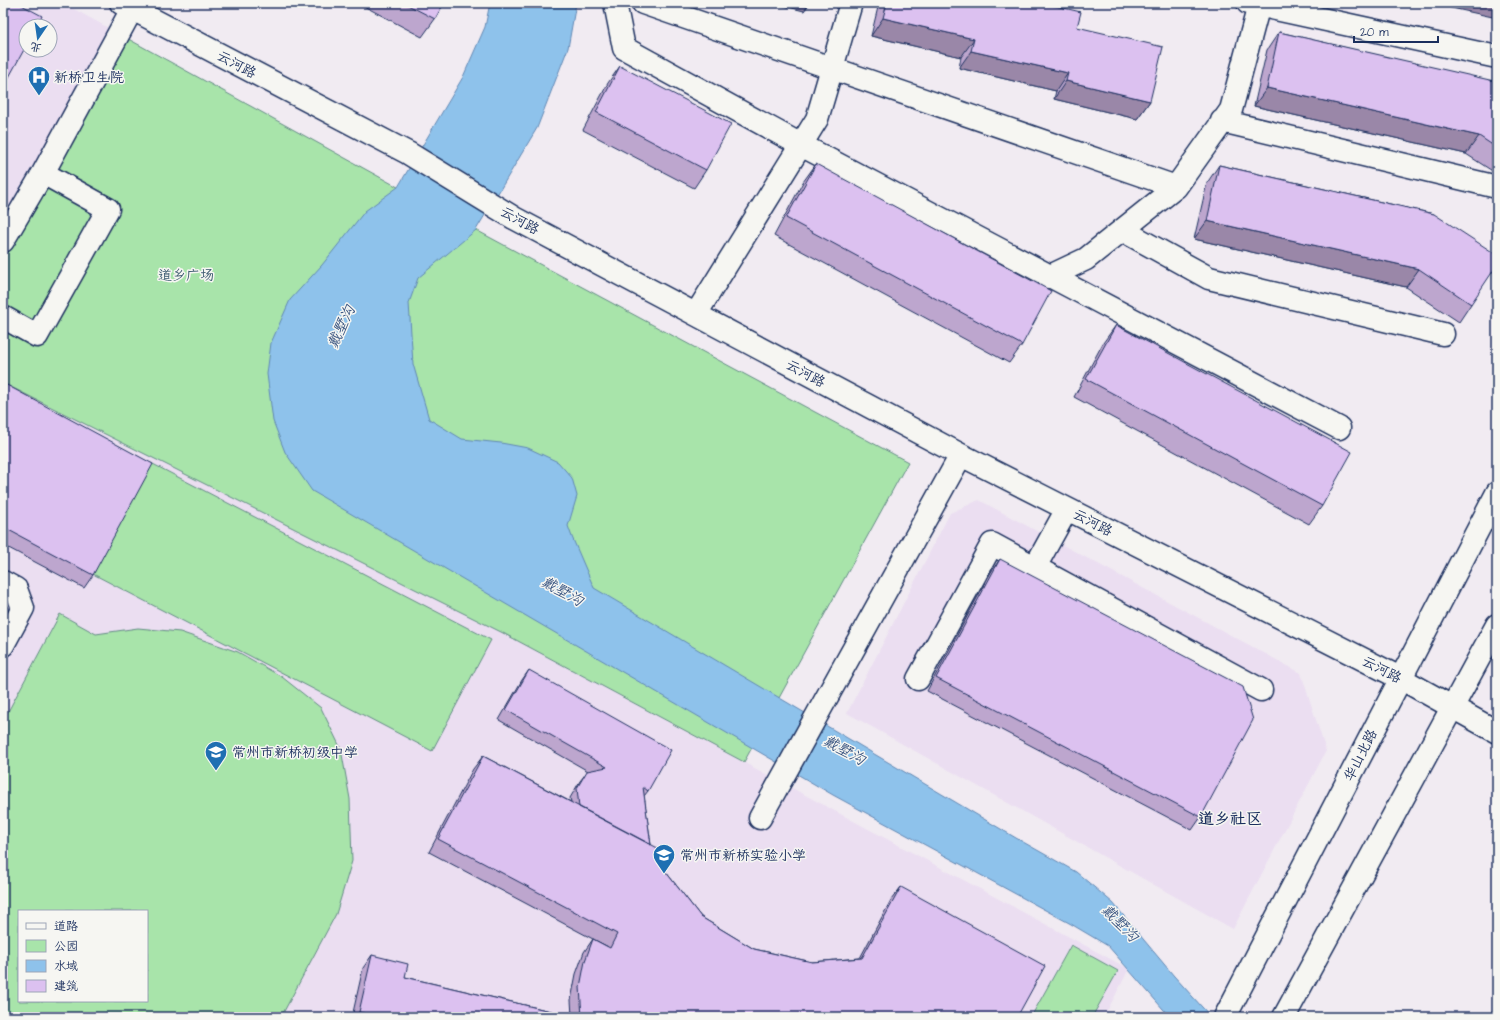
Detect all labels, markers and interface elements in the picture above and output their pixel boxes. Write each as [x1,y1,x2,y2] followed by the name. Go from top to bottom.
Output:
[18,18,58,58] north arrow
[1354,18,1438,44] scale bar
[1360,24,1389,41] text: 20 m
[29,39,43,56] text: 北
[213,46,260,84] street label: 云河路
[26,64,52,97] hospital icon: 新桥卫生院
[54,68,124,88] place label: 新桥卫生院
[496,202,543,240] street label: 云河路
[158,266,214,286] park label: 道乡广场
[322,301,361,352] water label: 戴墅沟
[782,355,829,393] street label: 云河路
[1069,504,1116,541] street label: 云河路
[537,571,588,612] water label: 戴墅沟
[1358,651,1405,688] street label: 云河路
[1339,726,1383,785] street label: 华山北路
[819,730,870,771] water label: 戴墅沟
[203,739,229,772] school or university icon: 常州市新桥初级中学
[232,743,358,763] place label: 常州市新桥初级中学
[1198,808,1262,830] district label: 道乡社区
[651,842,677,875] school or university icon: 常州市新桥实验小学
[680,846,806,866] place label: 常州市新桥实验小学
[1096,900,1144,948] water label: 戴墅沟
[18,910,148,1002] legend
[54,918,78,935] text: 道路
[54,938,78,955] text: 公园
[54,958,78,975] text: 水域
[54,978,78,995] text: 建筑

